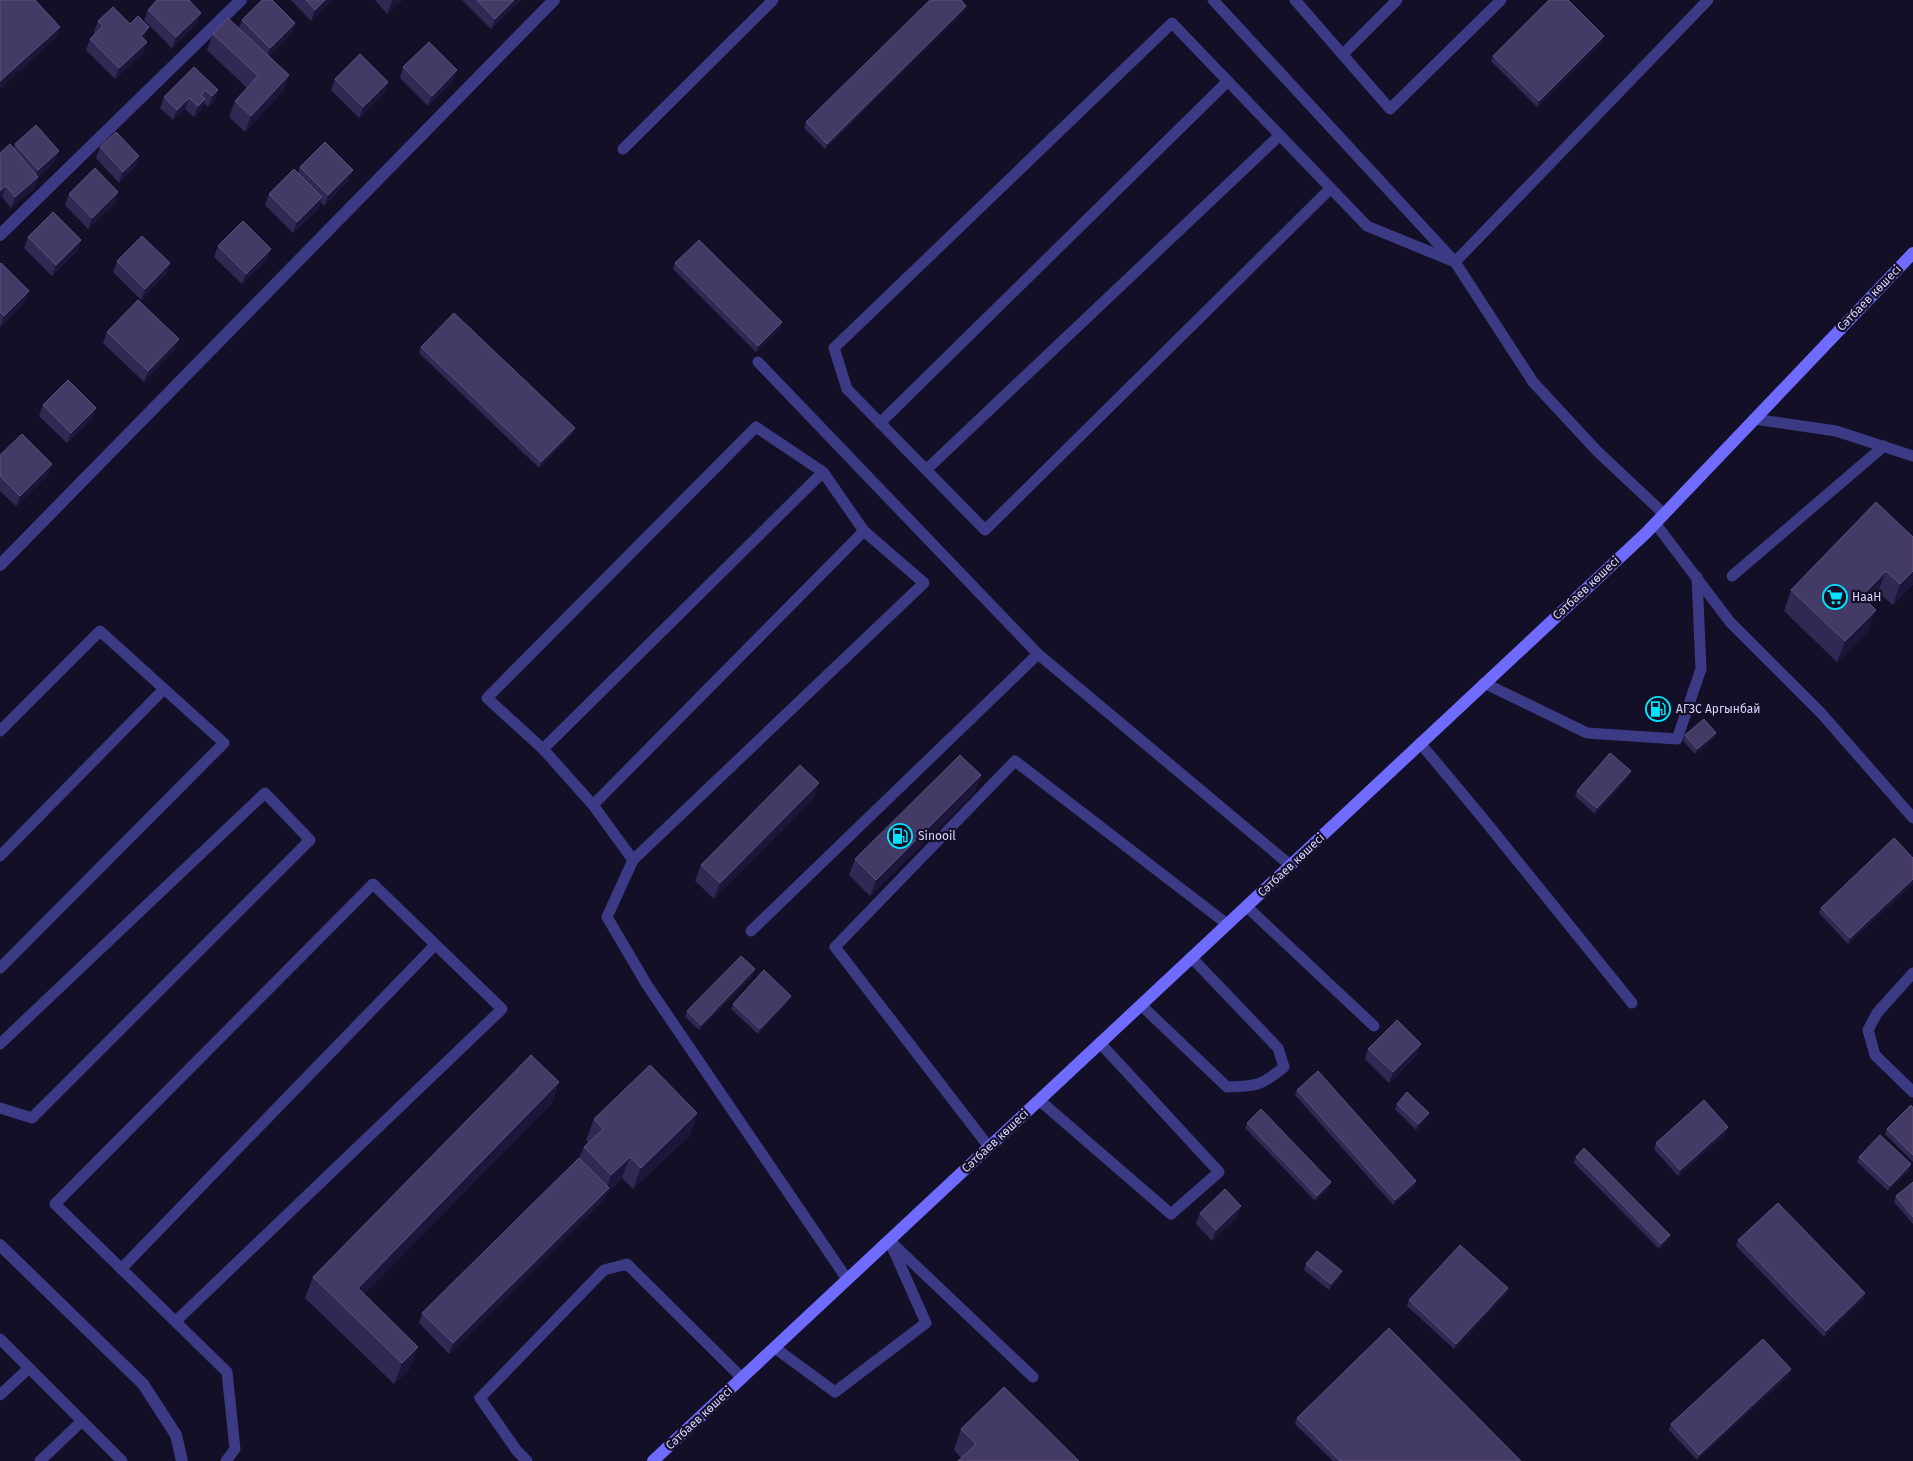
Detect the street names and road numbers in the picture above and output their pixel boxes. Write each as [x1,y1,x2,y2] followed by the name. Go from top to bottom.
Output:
[1834,262,1904,334] street label: Сәтбаев көшесі
[1550,553,1622,623] street label: Сәтбаев көшесі
[1255,830,1327,900] street label: Сәтбаев көшесі
[959,1106,1031,1176] street label: Сәтбаев көшесі
[663,1383,735,1453] street label: Сәтбаев көшесі

